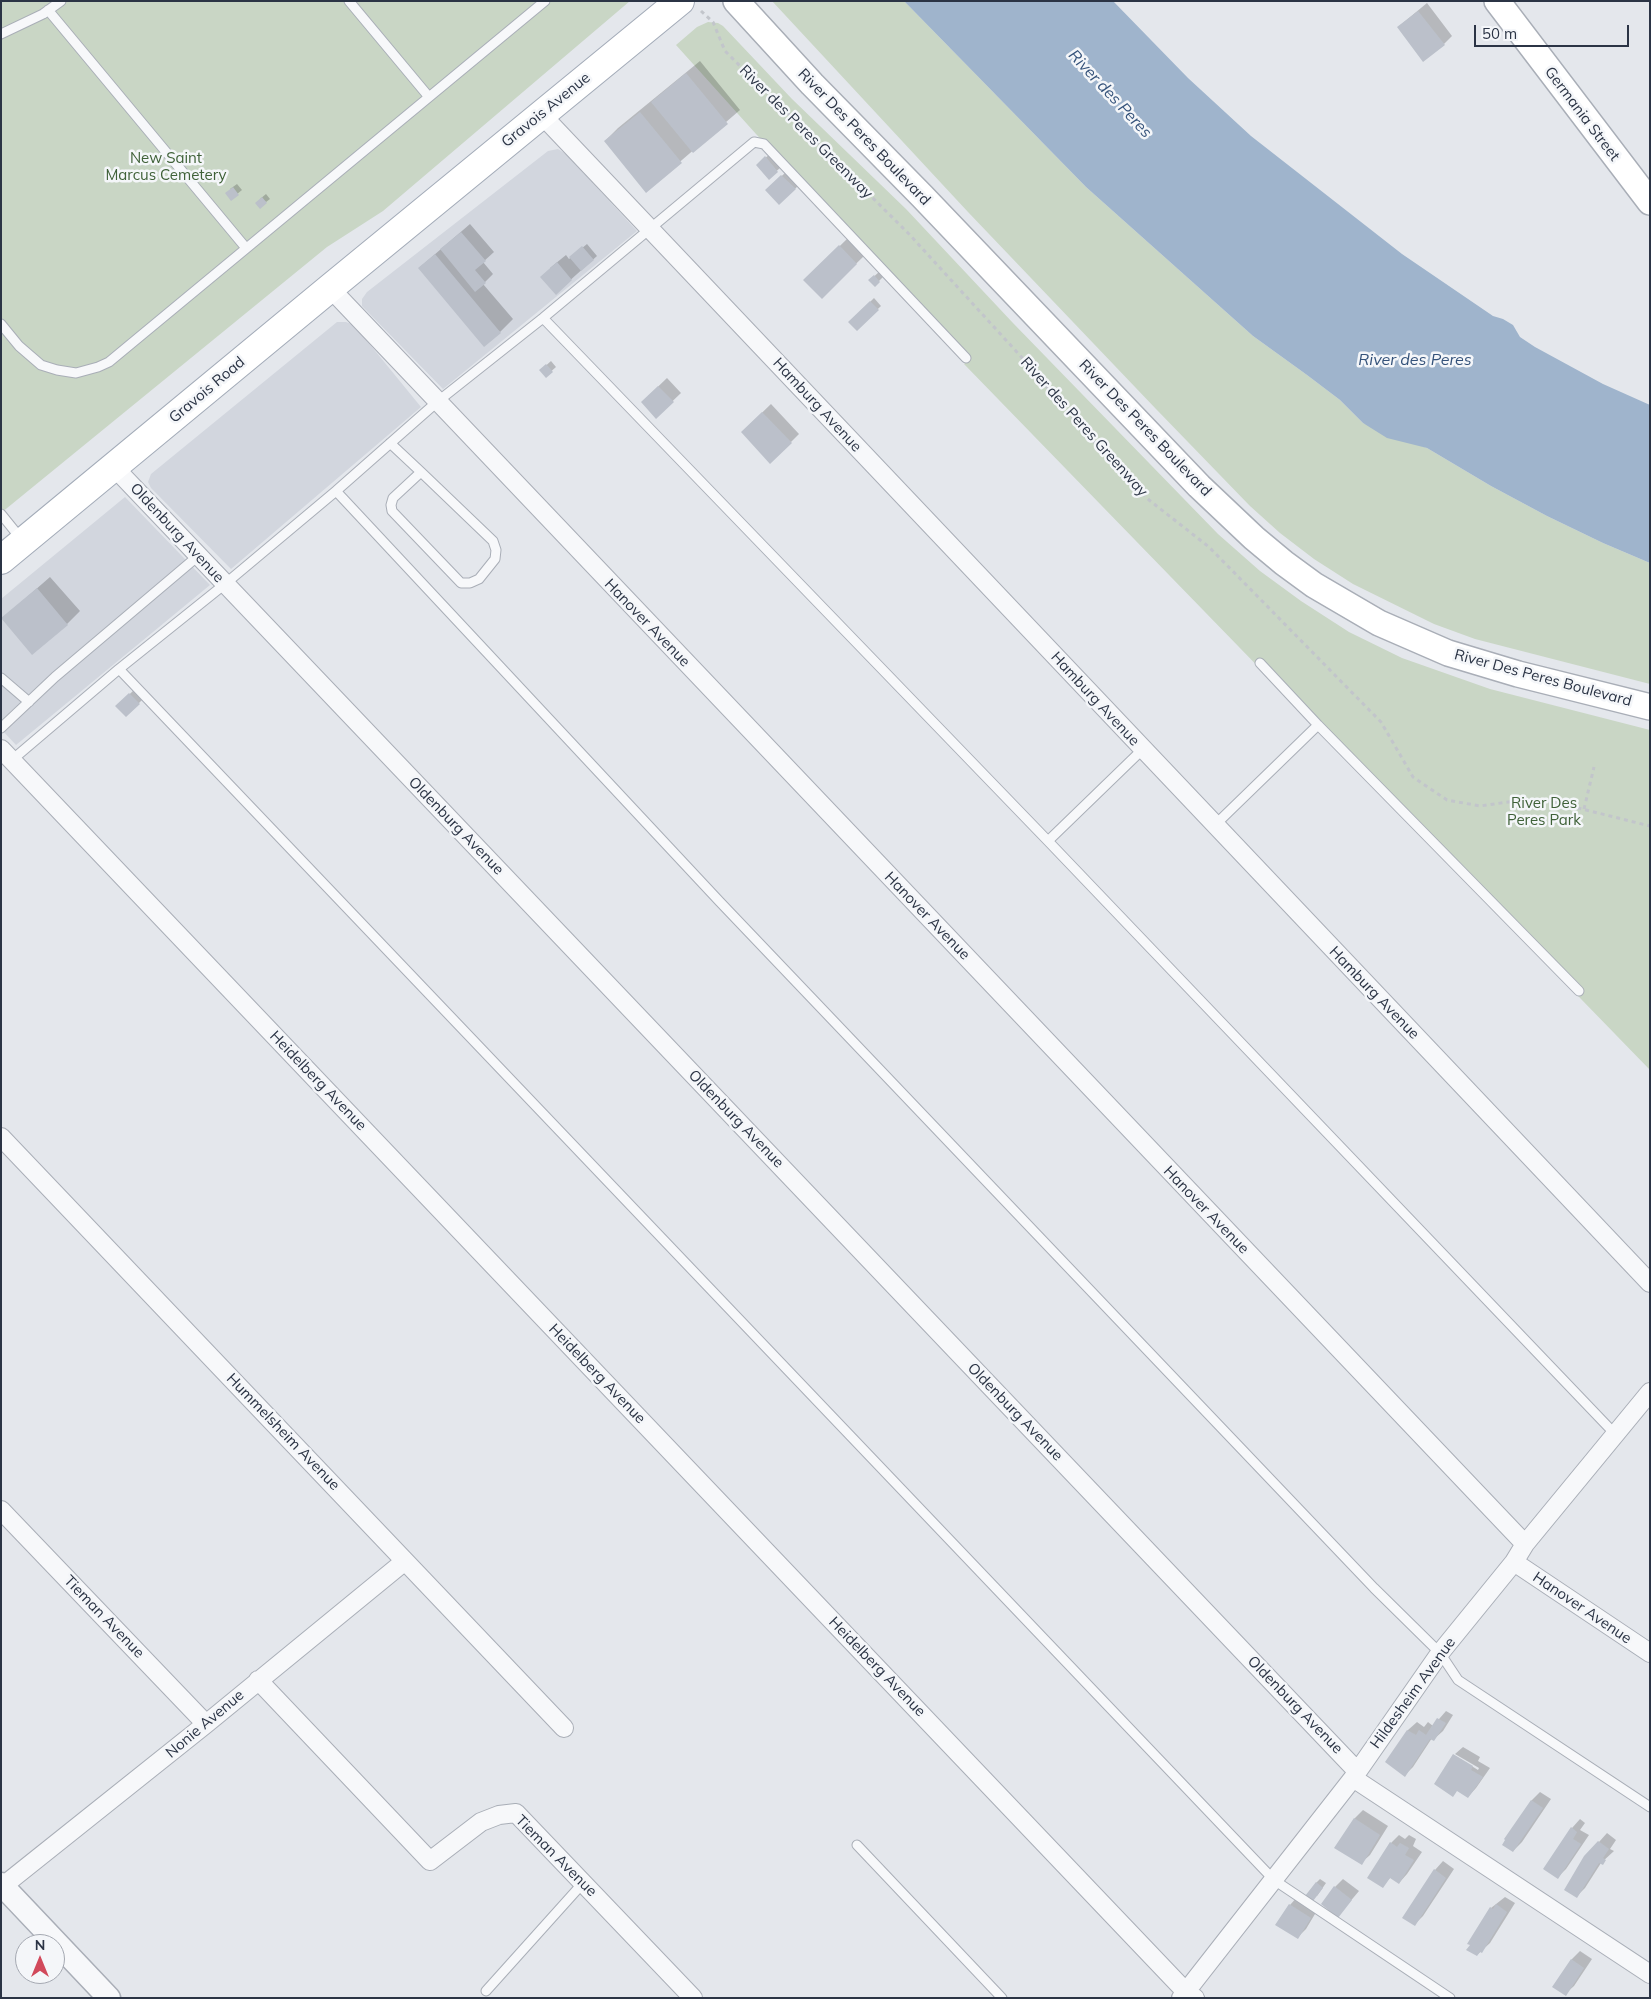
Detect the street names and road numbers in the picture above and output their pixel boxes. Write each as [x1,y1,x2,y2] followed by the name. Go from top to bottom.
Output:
[735,61,877,203] street label: River des Peres Greenway
[1541,63,1623,165] street label: Germania Street
[794,65,934,209] street label: River Des Peres Boulevard
[498,69,594,151] street label: Gravois Avenue
[165,353,249,427] street label: Gravois Road
[769,354,865,456] street label: Hamburg Avenue
[1017,354,1151,500] street label: River des Peres Greenway
[1075,356,1215,500] street label: River Des Peres Boulevard
[126,480,228,586] street label: Oldenburg Avenue
[600,575,694,671] street label: Hanover Avenue
[1452,646,1634,710] street label: River Des Peres Boulevard
[1047,648,1143,750] street label: Hamburg Avenue
[405,773,507,879] street label: Oldenburg Avenue
[880,868,974,964] street label: Hanover Avenue
[1325,943,1423,1043] street label: Hamburg Avenue
[266,1027,370,1135] street label: Heidelberg Avenue
[685,1066,787,1172] street label: Oldenburg Avenue
[1159,1162,1253,1258] street label: Hanover Avenue
[545,1320,649,1428] street label: Heidelberg Avenue
[964,1359,1066,1465] street label: Oldenburg Avenue
[223,1370,343,1494] street label: Hummelsheim Avenue
[1529,1568,1635,1648] street label: Hanover Avenue
[60,1572,148,1662] street label: Tieman Avenue
[825,1613,929,1721] street label: Heidelberg Avenue
[1367,1634,1459,1752] street label: Hildesheim Avenue
[1244,1652,1346,1758] street label: Oldenburg Avenue
[162,1686,248,1762] street label: Nonie Avenue
[511,1811,601,1901] street label: Tieman Avenue

